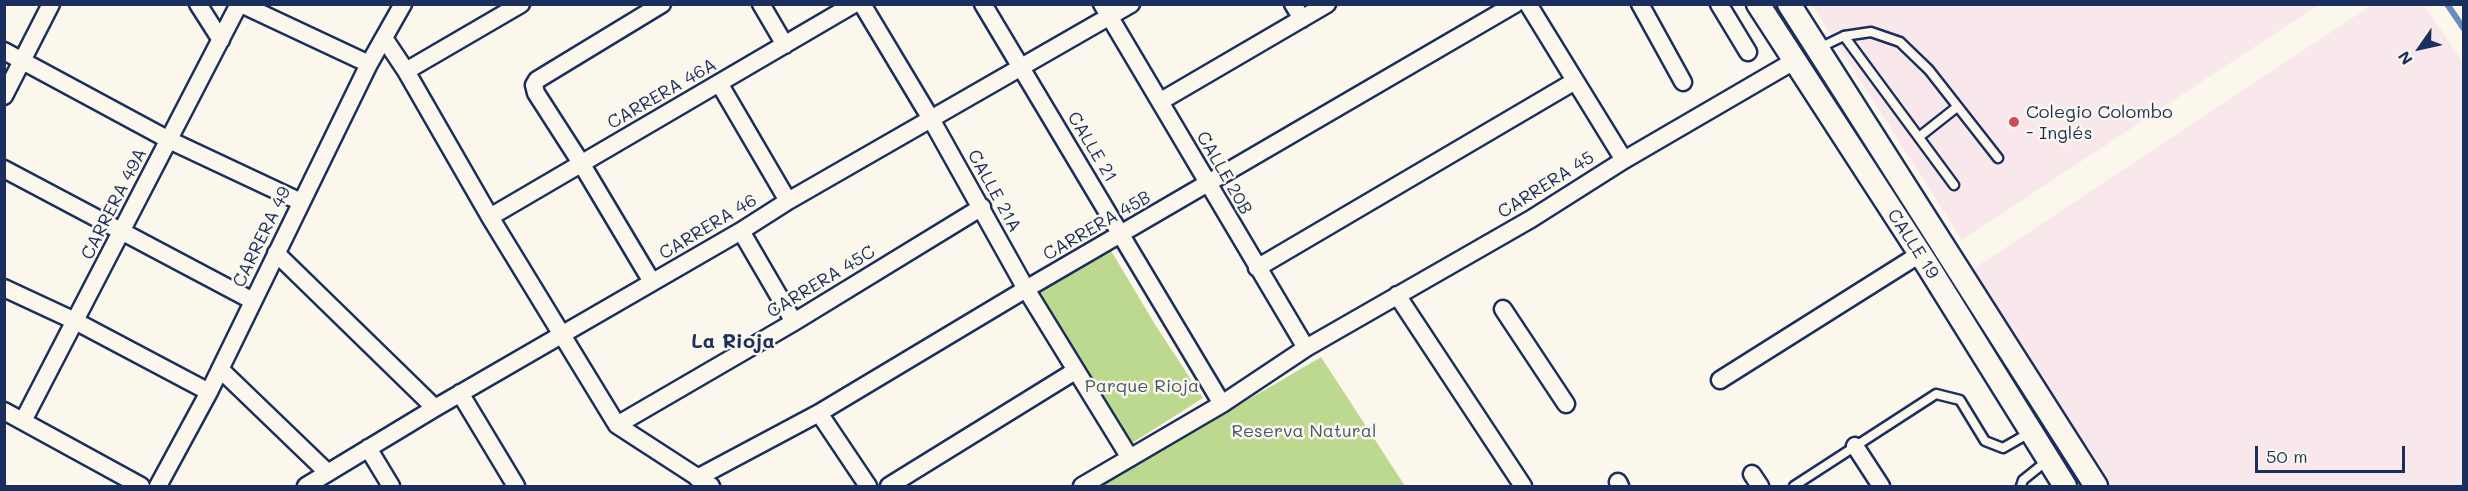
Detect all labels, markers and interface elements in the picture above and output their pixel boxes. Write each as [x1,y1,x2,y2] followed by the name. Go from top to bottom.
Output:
[2390,18,2450,78] north arrow
[2393,47,2417,69] text: N
[604,54,720,134] street label: CARRERA 46A
[2026,101,2173,144] place label: Colegio Colombo - Inglés
[1063,108,1121,186] street label: CALLE 21
[2007,115,2021,129] marker: Colegio Colombo - Inglés
[1191,127,1257,219] street label: CALLE 20B
[77,145,151,263] street label: CARRERA 49A
[963,146,1025,236] street label: CALLE 21A
[1494,147,1598,223] street label: CARRERA 45
[228,183,296,291] street label: CARRERA 49
[1039,186,1155,266] street label: CARRERA 45B
[655,189,761,265] street label: CARRERA 46
[1882,205,1944,283] street label: CALLE 19
[763,241,879,323] street label: CARRERA 45C
[691,330,775,354] district label: La Rioja
[1085,375,1199,397] park label: Parque Rioja
[1231,420,1377,442] park label: Reserva Natural
[2258,434,2408,472] scale bar
[2266,444,2308,468] text: 50 m

